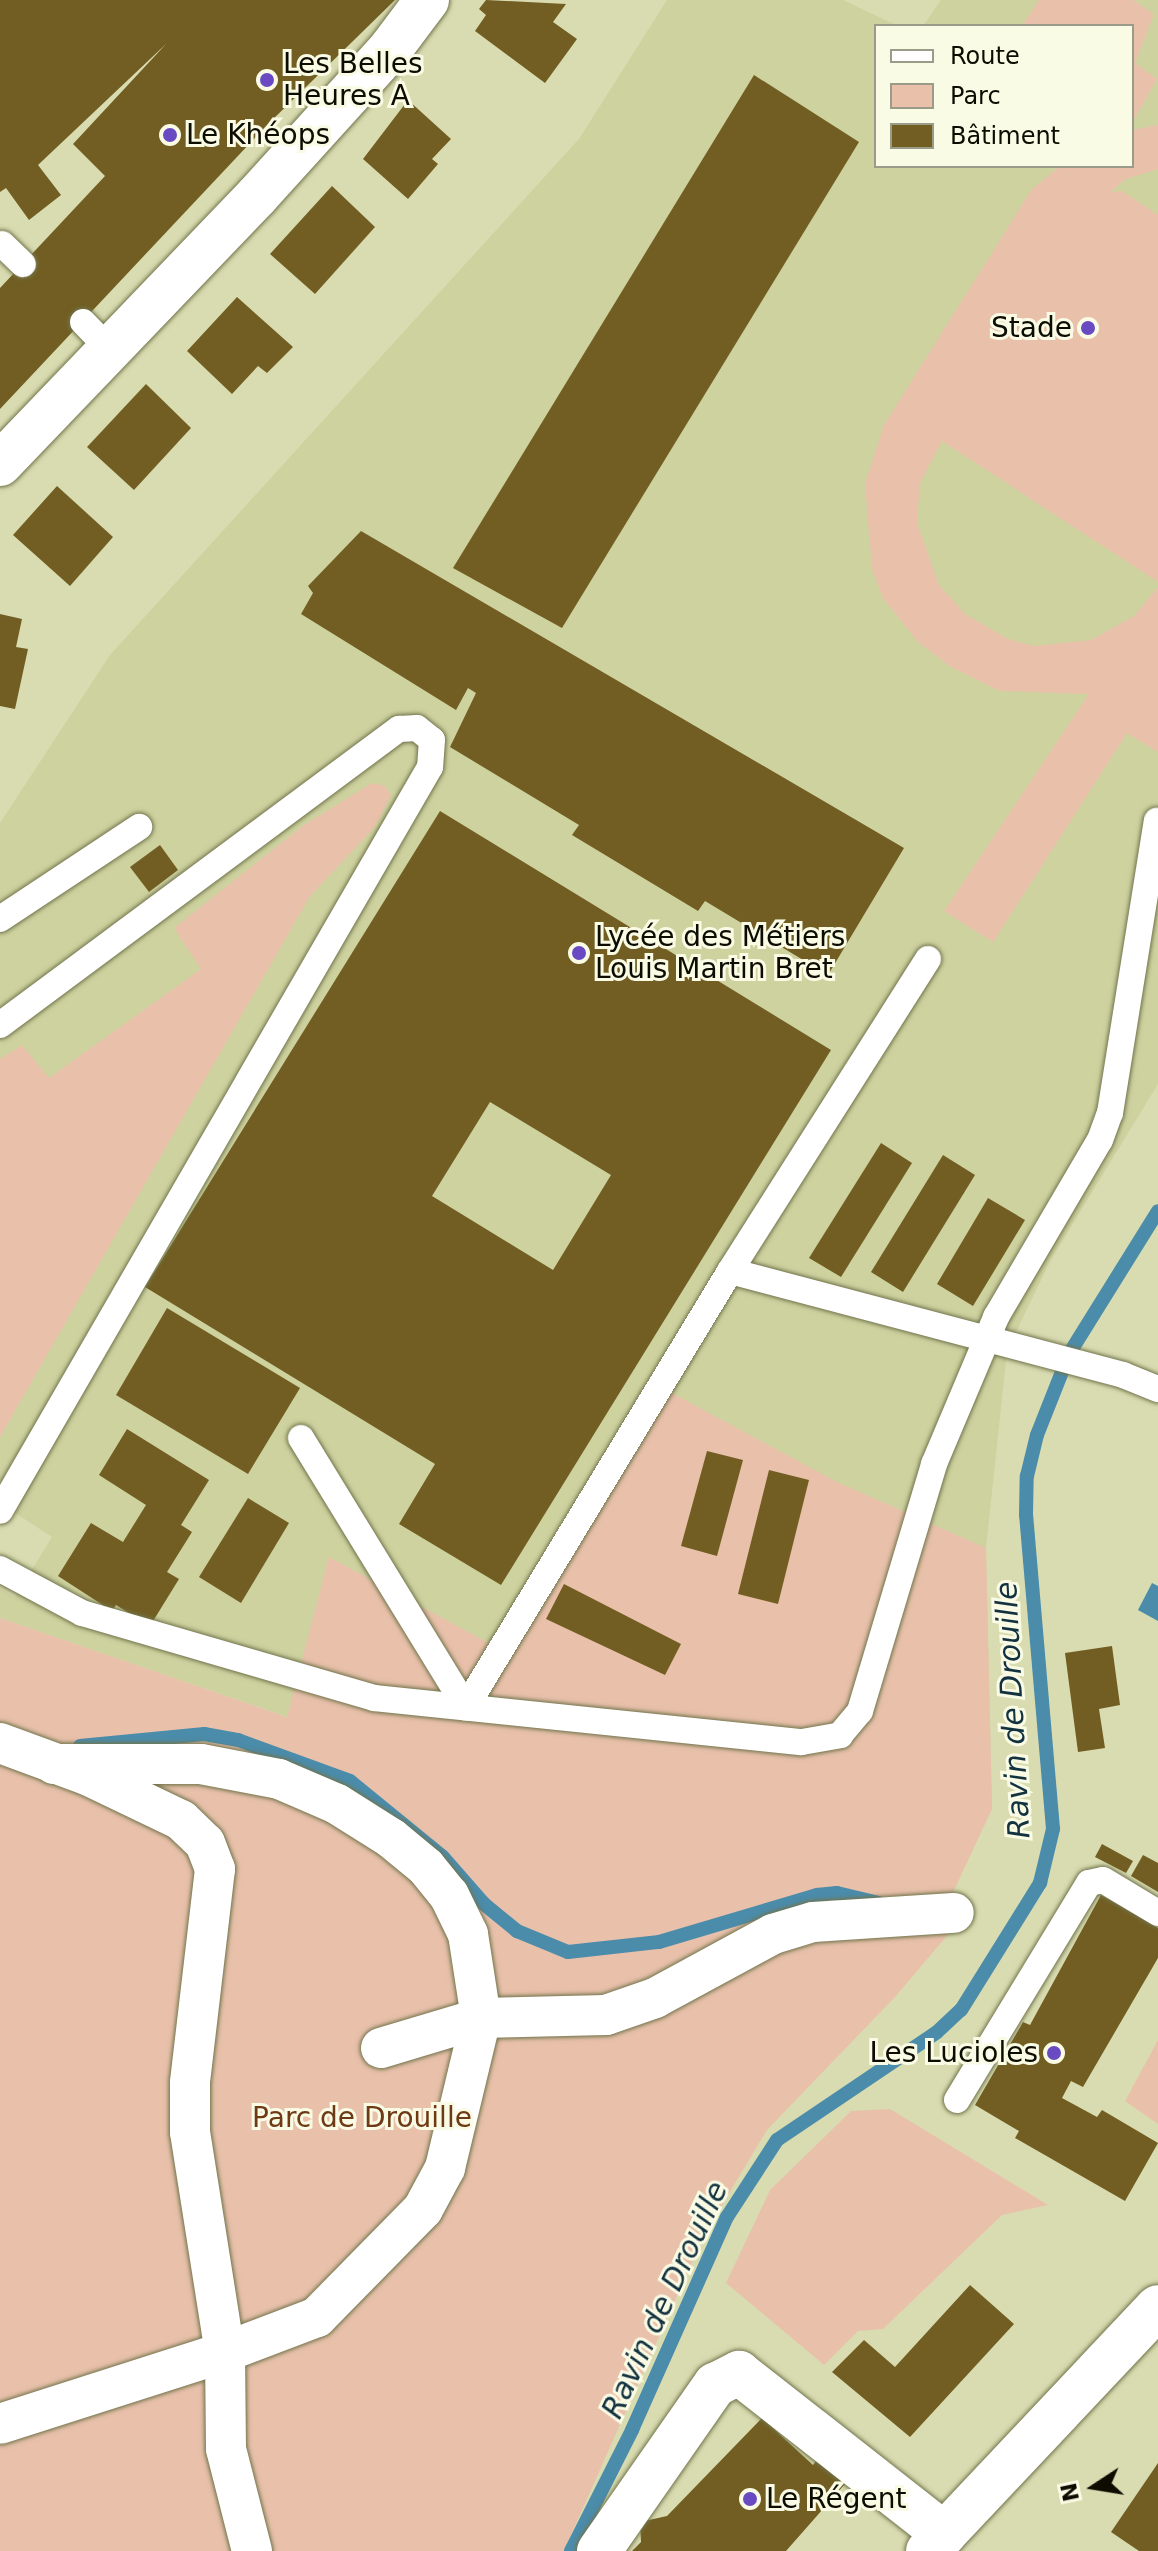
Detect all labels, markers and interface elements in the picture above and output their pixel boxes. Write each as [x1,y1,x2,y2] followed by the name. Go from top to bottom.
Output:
[874,24,1134,168] legend
[950,42,1020,70] text: Route
[283,47,423,113] place label: Les Belles Heures A
[258,71,276,89] marker: Les Belles Heures A
[950,82,1001,110] text: Parc
[186,118,330,152] place label: Le Khéops
[950,122,1060,150] text: Bâtiment
[161,126,179,144] marker: Le Khéops
[991,311,1072,345] place label: Stade
[1079,319,1097,337] marker: Stade
[595,920,845,986] place label: Lycée des Métiers Louis Martin Bret
[570,944,588,962] marker: Lycée des Métiers Louis Martin Bret
[988,1581,1038,1839] water label: Ravin de Drouille
[869,2036,1038,2070] place label: Les Lucioles
[1045,2044,1063,2062] marker: Les Lucioles
[252,2101,472,2135] park label: Parc de Drouille
[594,2176,736,2424] water label: Ravin de Drouille
[1054,2447,1134,2527] north arrow
[1056,2480,1084,2504] text: N
[766,2482,906,2516] place label: Le Régent
[741,2490,759,2508] marker: Le Régent

